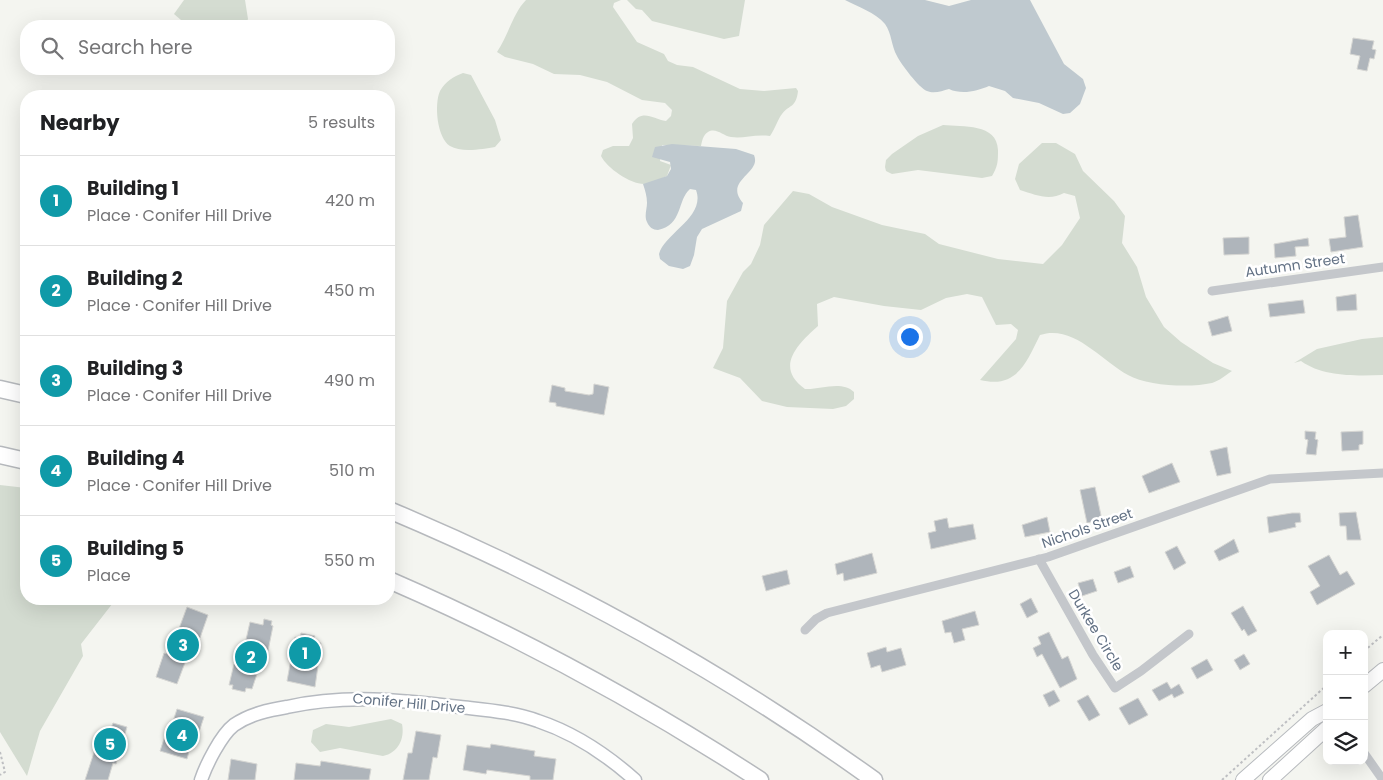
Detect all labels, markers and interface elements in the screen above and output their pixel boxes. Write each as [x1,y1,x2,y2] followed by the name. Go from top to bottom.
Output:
[20,20,395,75] search box
[38,34,66,62] icon: search
[78,34,192,61] text: Search here
[40,108,120,137] text: Nearby
[308,111,375,134] text: 5 results
[87,175,179,202] text: Building 1
[53,189,59,212] text: 1
[325,189,375,212] text: 420 m
[87,204,272,227] text: Place · Conifer Hill Drive
[1244,248,1346,282] street label: Autumn Street
[87,265,183,292] text: Building 2
[51,279,61,302] text: 2
[324,279,375,302] text: 450 m
[87,294,272,317] text: Place · Conifer Hill Drive
[897,324,923,350] your location
[87,355,183,382] text: Building 3
[51,369,61,392] text: 3
[324,369,375,392] text: 490 m
[87,384,272,407] text: Place · Conifer Hill Drive
[87,445,185,472] text: Building 4
[51,459,61,482] text: 4
[329,459,375,482] text: 510 m
[87,474,272,497] text: Place · Conifer Hill Drive
[1039,503,1135,553] street label: Nichols Street
[87,535,184,562] text: Building 5
[51,549,61,572] text: 5
[324,549,375,572] text: 550 m
[87,564,131,587] text: Place
[1064,585,1129,675] street label: Durkee Circle
[167,626,199,664] pin: 3
[1323,630,1368,765] map controls
[1323,630,1368,675] button: +
[289,634,321,672] pin: 1
[235,638,267,676] pin: 2
[1323,675,1368,720] button: −
[352,688,467,718] street label: Conifer Hill Drive
[166,716,198,754] pin: 4
[1323,720,1368,765] button: layers
[94,725,126,763] pin: 5

